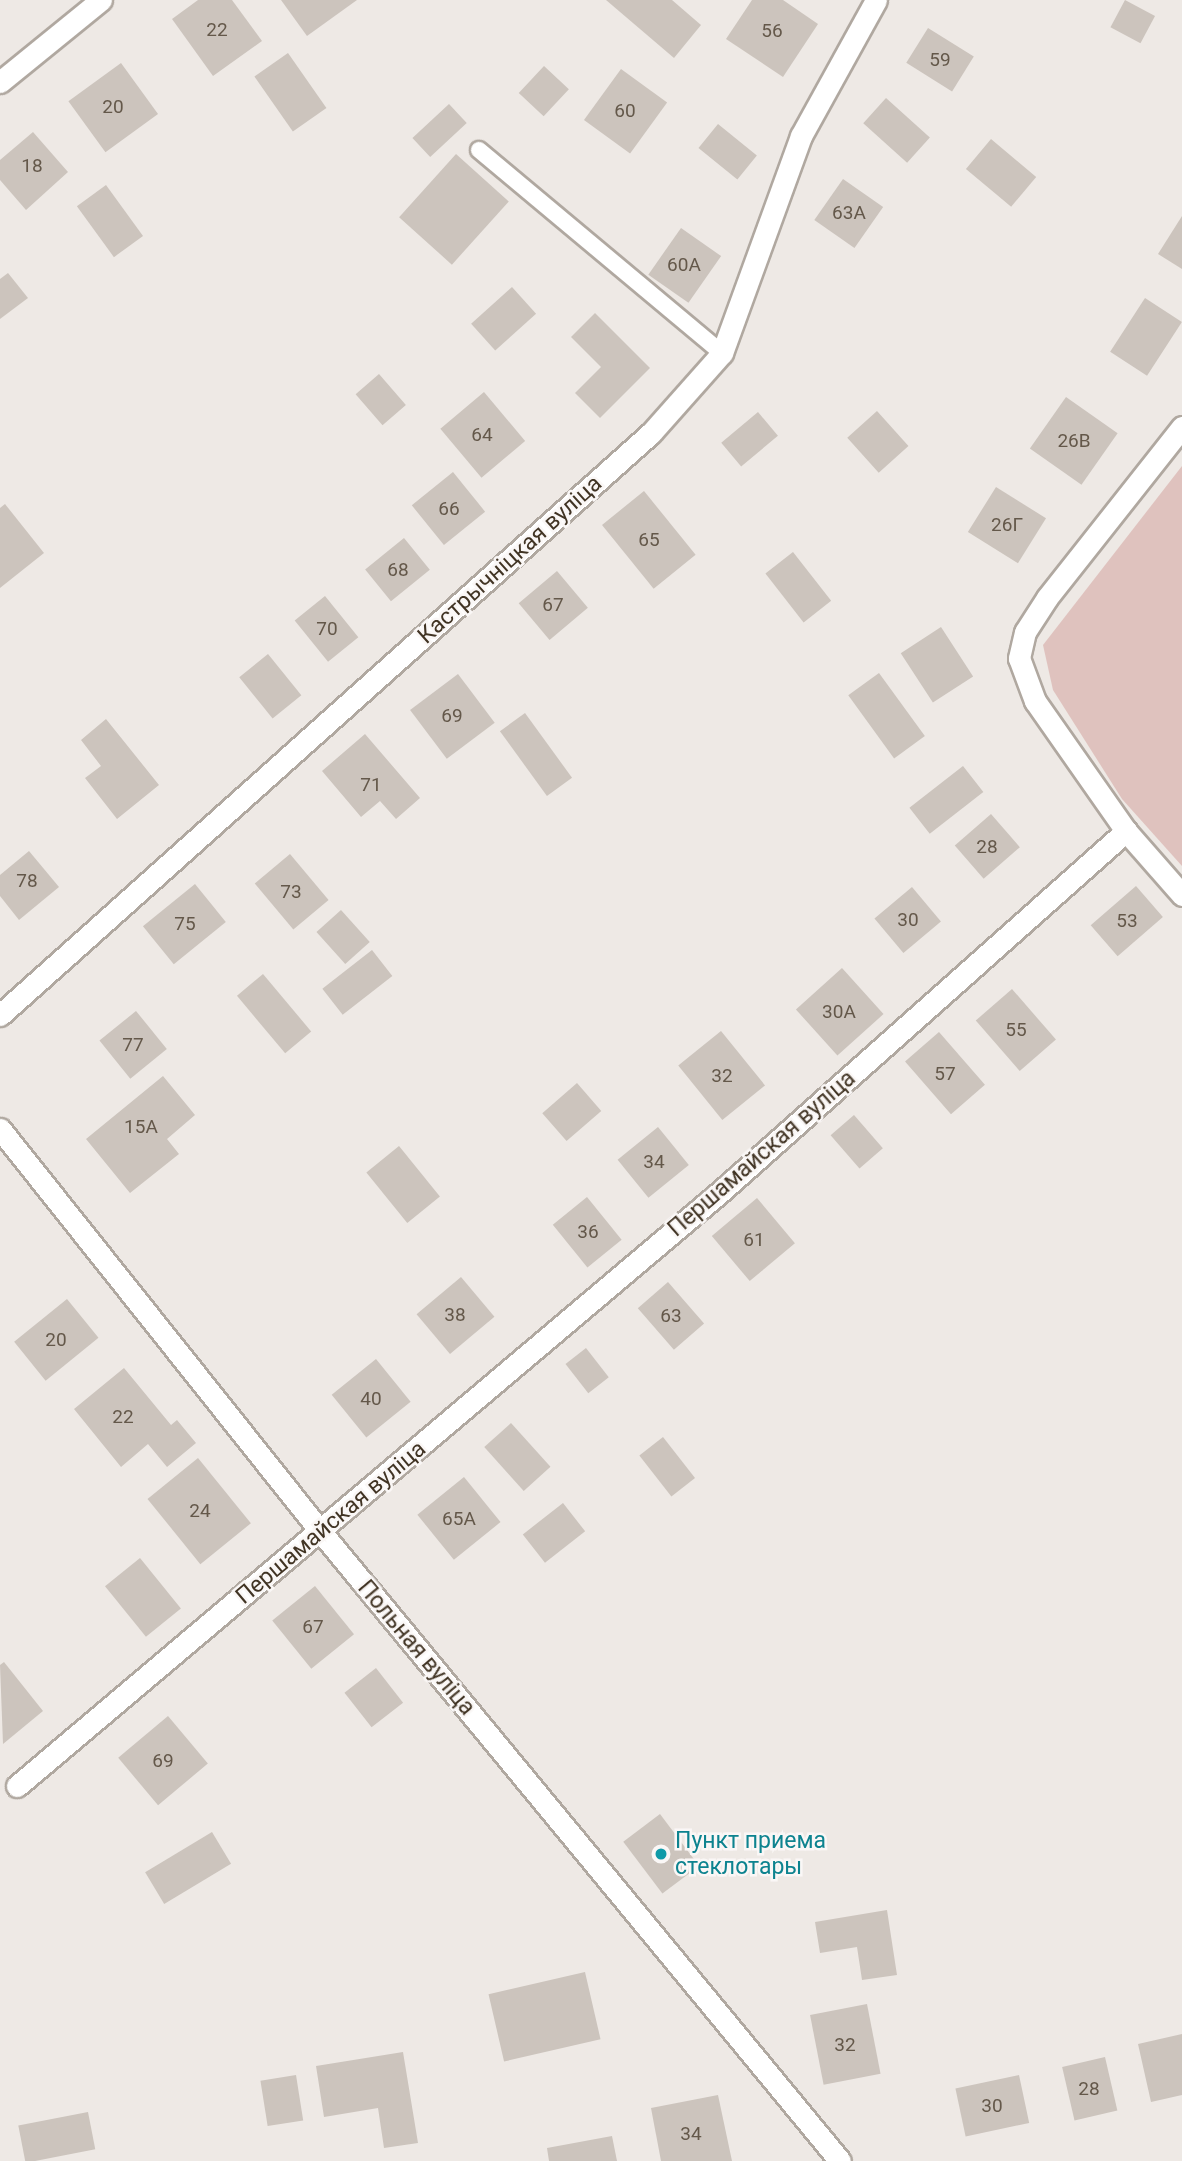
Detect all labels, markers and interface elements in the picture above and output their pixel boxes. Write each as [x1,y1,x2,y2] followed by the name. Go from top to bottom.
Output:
[206,19,228,41] house number: 22
[761,20,783,42] house number: 56
[929,49,951,71] house number: 59
[102,96,124,118] house number: 20
[614,100,636,122] house number: 60
[21,155,43,177] house number: 18
[832,202,866,224] house number: 63А
[667,254,701,276] house number: 60А
[471,424,493,446] house number: 64
[1057,430,1091,452] house number: 26В
[412,470,608,650] street label: Кастрычніцкая вуліца
[438,498,460,520] house number: 66
[991,514,1023,536] house number: 26Г
[638,529,660,551] house number: 65
[387,559,409,581] house number: 68
[542,594,564,616] house number: 67
[316,618,338,640] house number: 70
[441,705,463,727] house number: 69
[360,774,382,796] house number: 71
[976,836,998,858] house number: 28
[16,870,38,892] house number: 78
[280,881,302,903] house number: 73
[897,909,919,931] house number: 30
[1116,910,1138,932] house number: 53
[174,913,196,935] house number: 75
[822,1001,856,1023] house number: 30А
[1005,1019,1027,1041] house number: 55
[122,1034,144,1056] house number: 77
[934,1063,956,1085] house number: 57
[663,1065,861,1243] street label: Першамайская вуліца
[711,1065,733,1087] house number: 32
[124,1116,158,1138] house number: 15А
[643,1151,665,1173] house number: 34
[577,1221,599,1243] house number: 36
[743,1229,765,1251] house number: 61
[444,1304,466,1326] house number: 38
[660,1305,682,1327] house number: 63
[45,1329,67,1351] house number: 20
[360,1388,382,1410] house number: 40
[112,1406,134,1428] house number: 22
[230,1436,432,1610] street label: Першамайская вуліца
[189,1500,211,1522] house number: 24
[442,1508,476,1530] house number: 65А
[352,1575,480,1721] street label: Польная вуліца
[302,1616,324,1638] house number: 67
[152,1750,174,1772] house number: 69
[675,1827,826,1881] place label: Пункт приема стеклотары
[653,1846,669,1862] marker: Пункт приема стеклотары
[834,2034,856,2056] house number: 32
[1078,2078,1100,2100] house number: 28
[981,2095,1003,2117] house number: 30
[680,2123,702,2145] house number: 34

